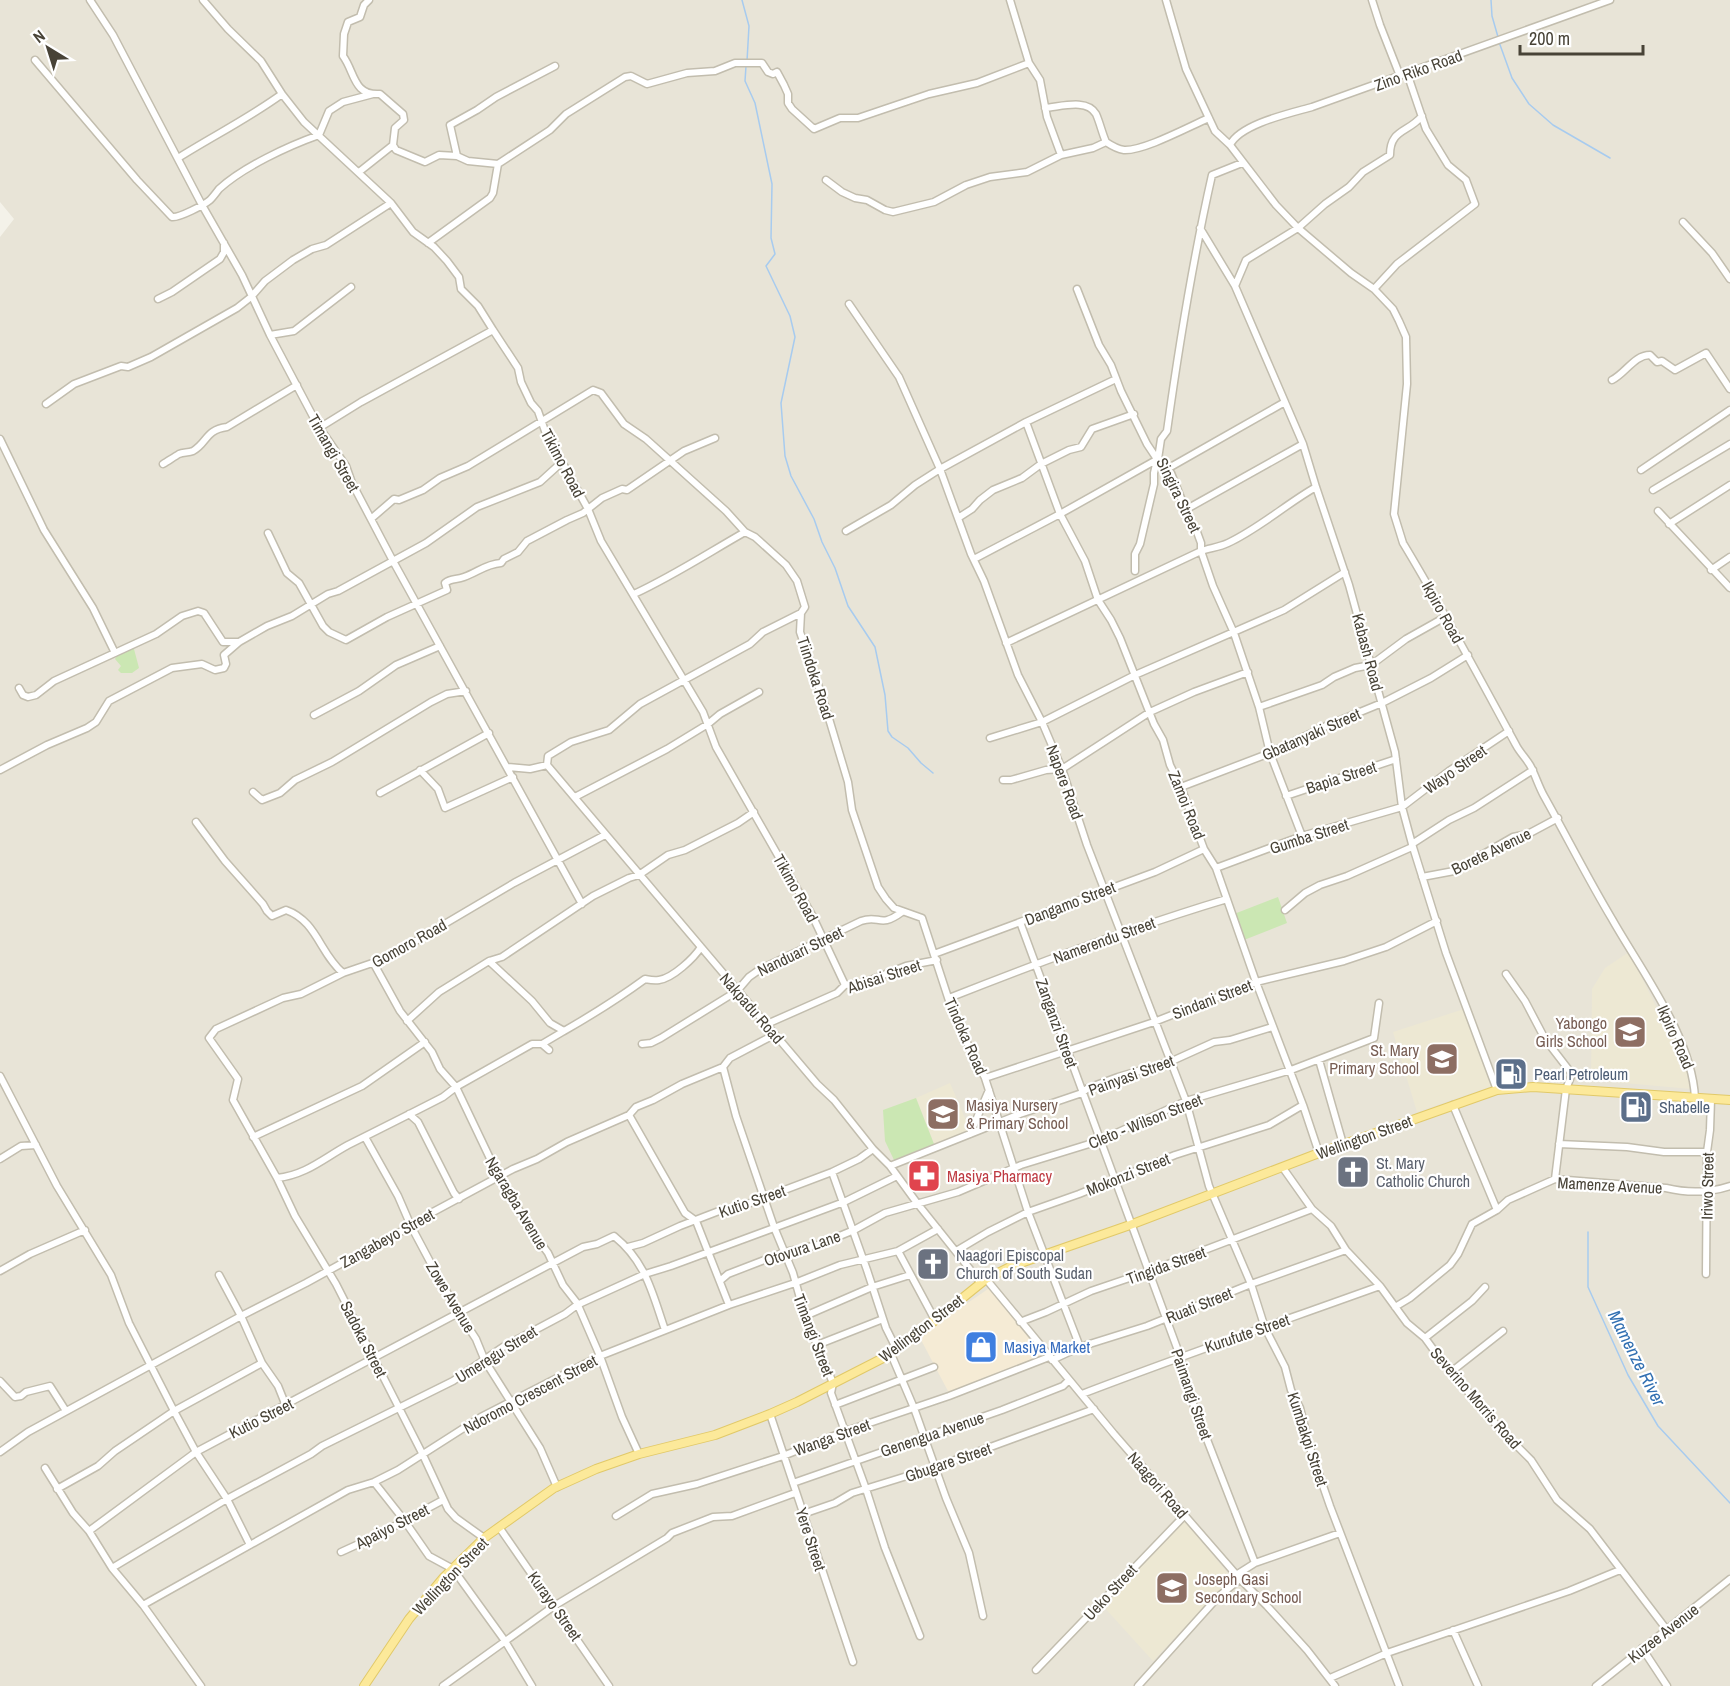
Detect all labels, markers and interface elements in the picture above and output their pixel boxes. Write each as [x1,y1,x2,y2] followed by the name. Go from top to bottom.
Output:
[18,18,78,78] north arrow
[1520,18,1643,56] scale bar
[28,25,49,48] text: N
[1529,26,1570,51] text: 200 m
[1371,44,1465,96] street label: Zino Riko Road
[303,410,365,496] street label: Timangi Street
[536,425,590,501] street label: Tikimo Road
[1151,454,1207,537] street label: Singira Street
[1417,577,1469,647] street label: Ikpiro Road
[1347,611,1389,693] street label: Kabash Road
[792,634,840,722] street label: Tiindoka Road
[1258,702,1364,766] street label: Gbatanyaki Street
[1419,739,1491,799] street label: Wayo Street
[1041,742,1089,822] street label: Napere Road
[1303,755,1379,799] street label: Bapia Street
[1163,767,1211,843] street label: Zamoi Road
[1267,813,1352,859] street label: Gumba Street
[1448,822,1534,880] street label: Borete Avenue
[768,850,824,926] street label: Tikimo Road
[1021,875,1119,930] street label: Dangamo Street
[1050,911,1158,969] street label: Namerendu Street
[368,913,450,973] street label: Gomoro Road
[754,921,847,981] street label: Nanduari Street
[844,954,924,998] street label: Abisai Street
[715,968,789,1048] street label: Nakpadu Road
[1169,974,1255,1024] street label: Sindani Street
[1031,975,1083,1071] street label: Zanganzi Street
[939,994,993,1078] street label: Tindoka Road
[1652,1002,1700,1072] street label: Ikpiro Road
[1536,1012,1607,1052] place label: Yabongo Girls School
[1612,1014,1648,1050] school or university icon: Yabongo Girls School
[1329,1039,1419,1079] place label: St. Mary Primary School
[1424,1041,1460,1077] school or university icon: St. Mary Primary School
[1085,1049,1177,1101] street label: Painyasi Street
[1493,1056,1529,1092] fuel station icon: Pearl Petroleum
[1534,1063,1628,1085] place label: Pearl Petroleum
[1085,1088,1206,1154] street label: Cleto - Wilson Street
[1618,1089,1654,1125] fuel station icon: Shabelle
[966,1094,1068,1134] place label: Masiya Nursery & Primary School
[925,1096,961,1132] school or university icon: Masiya Nursery & Primary School
[1659,1096,1710,1118] place label: Shabelle
[1313,1109,1415,1165] street label: Wellington Street
[1083,1147,1173,1201] street label: Mokonzi Street
[481,1152,553,1254] street label: Ngaragba Avenue
[1376,1152,1470,1192] place label: St. Mary Catholic Church
[1695,1152,1719,1220] street label: Iriwo Street
[1335,1154,1371,1190] church icon: St. Mary Catholic Church
[906,1158,942,1194] pharmacy icon: Masiya Pharmacy
[947,1165,1052,1187] place label: Masiya Pharmacy
[1557,1171,1663,1199] street label: Mamenze Avenue
[716,1179,789,1223] street label: Kutio Street
[336,1203,438,1273] street label: Zangabeyo Street
[761,1225,843,1271] street label: Otovura Lane
[1123,1240,1209,1290] street label: Tingida Street
[956,1244,1092,1284] place label: Naagori Episcopal Church of South Sudan
[915,1246,951,1282] church icon: Naagori Episcopal Church of South Sudan
[421,1257,481,1337] street label: Zowe Avenue
[1162,1282,1236,1328] street label: Ruati Street
[874,1289,968,1367] street label: Wellington Street
[788,1291,840,1380] street label: Timangi Street
[335,1297,393,1381] street label: Sadoka Street
[1602,1306,1672,1411] water label: Mamenze River
[1202,1308,1293,1358] street label: Kurufute Street
[451,1320,541,1388] street label: Umeregu Street
[963,1329,999,1365] shop icon: Masiya Market
[1004,1336,1090,1358] place label: Masiya Market
[1426,1342,1526,1454] street label: Severino Morris Road
[1166,1346,1218,1443] street label: Paimangi Street
[459,1349,601,1439] street label: Ndoromo Crescent Street
[1282,1389,1334,1489] street label: Kumbakpi Street
[225,1392,297,1444] street label: Kutio Street
[877,1406,987,1462] street label: Genengua Avenue
[791,1413,874,1461] street label: Wanga Street
[902,1437,994,1487] street label: Gbugare Street
[1123,1447,1193,1523] street label: Naagori Road
[351,1498,433,1554] street label: Apaiyo Street
[790,1505,832,1574] street label: Yere Street
[407,1532,493,1620] street label: Wellington Street
[1078,1559,1142,1625] street label: Ueko Street
[523,1567,587,1645] street label: Kurayo Street
[1195,1568,1302,1608] place label: Joseph Gasi Secondary School
[1154,1570,1190,1606] school or university icon: Joseph Gasi Secondary School
[1623,1598,1703,1668] street label: Kuzee Avenue

